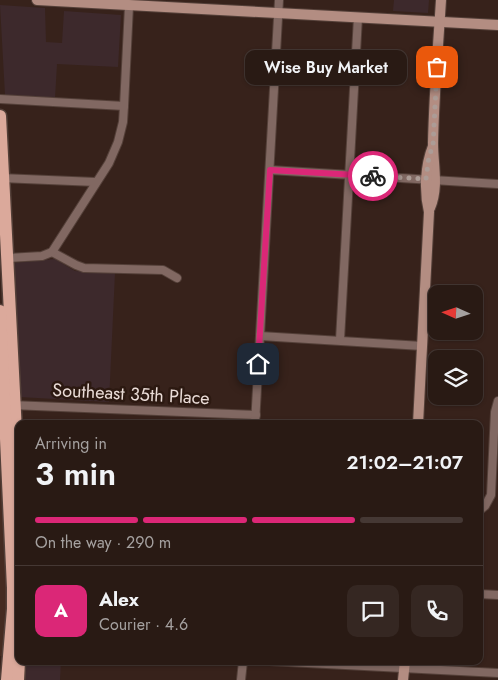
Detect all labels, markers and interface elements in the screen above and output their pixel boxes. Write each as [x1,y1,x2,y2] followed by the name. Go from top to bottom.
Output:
[416,46,458,88] pin
[245,50,407,84] callout: Wise Buy Market
[423,53,451,81] icon: bag
[264,56,388,79] text: Wise Buy Market
[348,151,398,201] courier
[359,162,387,190] icon: bike
[428,285,482,340] north arrow
[428,285,483,405] map controls
[237,343,279,385] pin
[244,350,272,378] icon: home
[428,350,483,405] button: layers
[52,377,210,411] street label: Southeast 35th Place
[35,432,107,455] text: Arriving in
[346,449,463,476] text: 21:02–21:07
[35,451,116,497] text: 3 min
[35,531,171,554] text: On the way · 290 m
[347,585,399,637] button: chat
[411,585,463,637] button: phone
[99,586,139,613] text: Alex
[54,597,68,624] text: A
[99,613,188,636] text: Courier · 4.6

